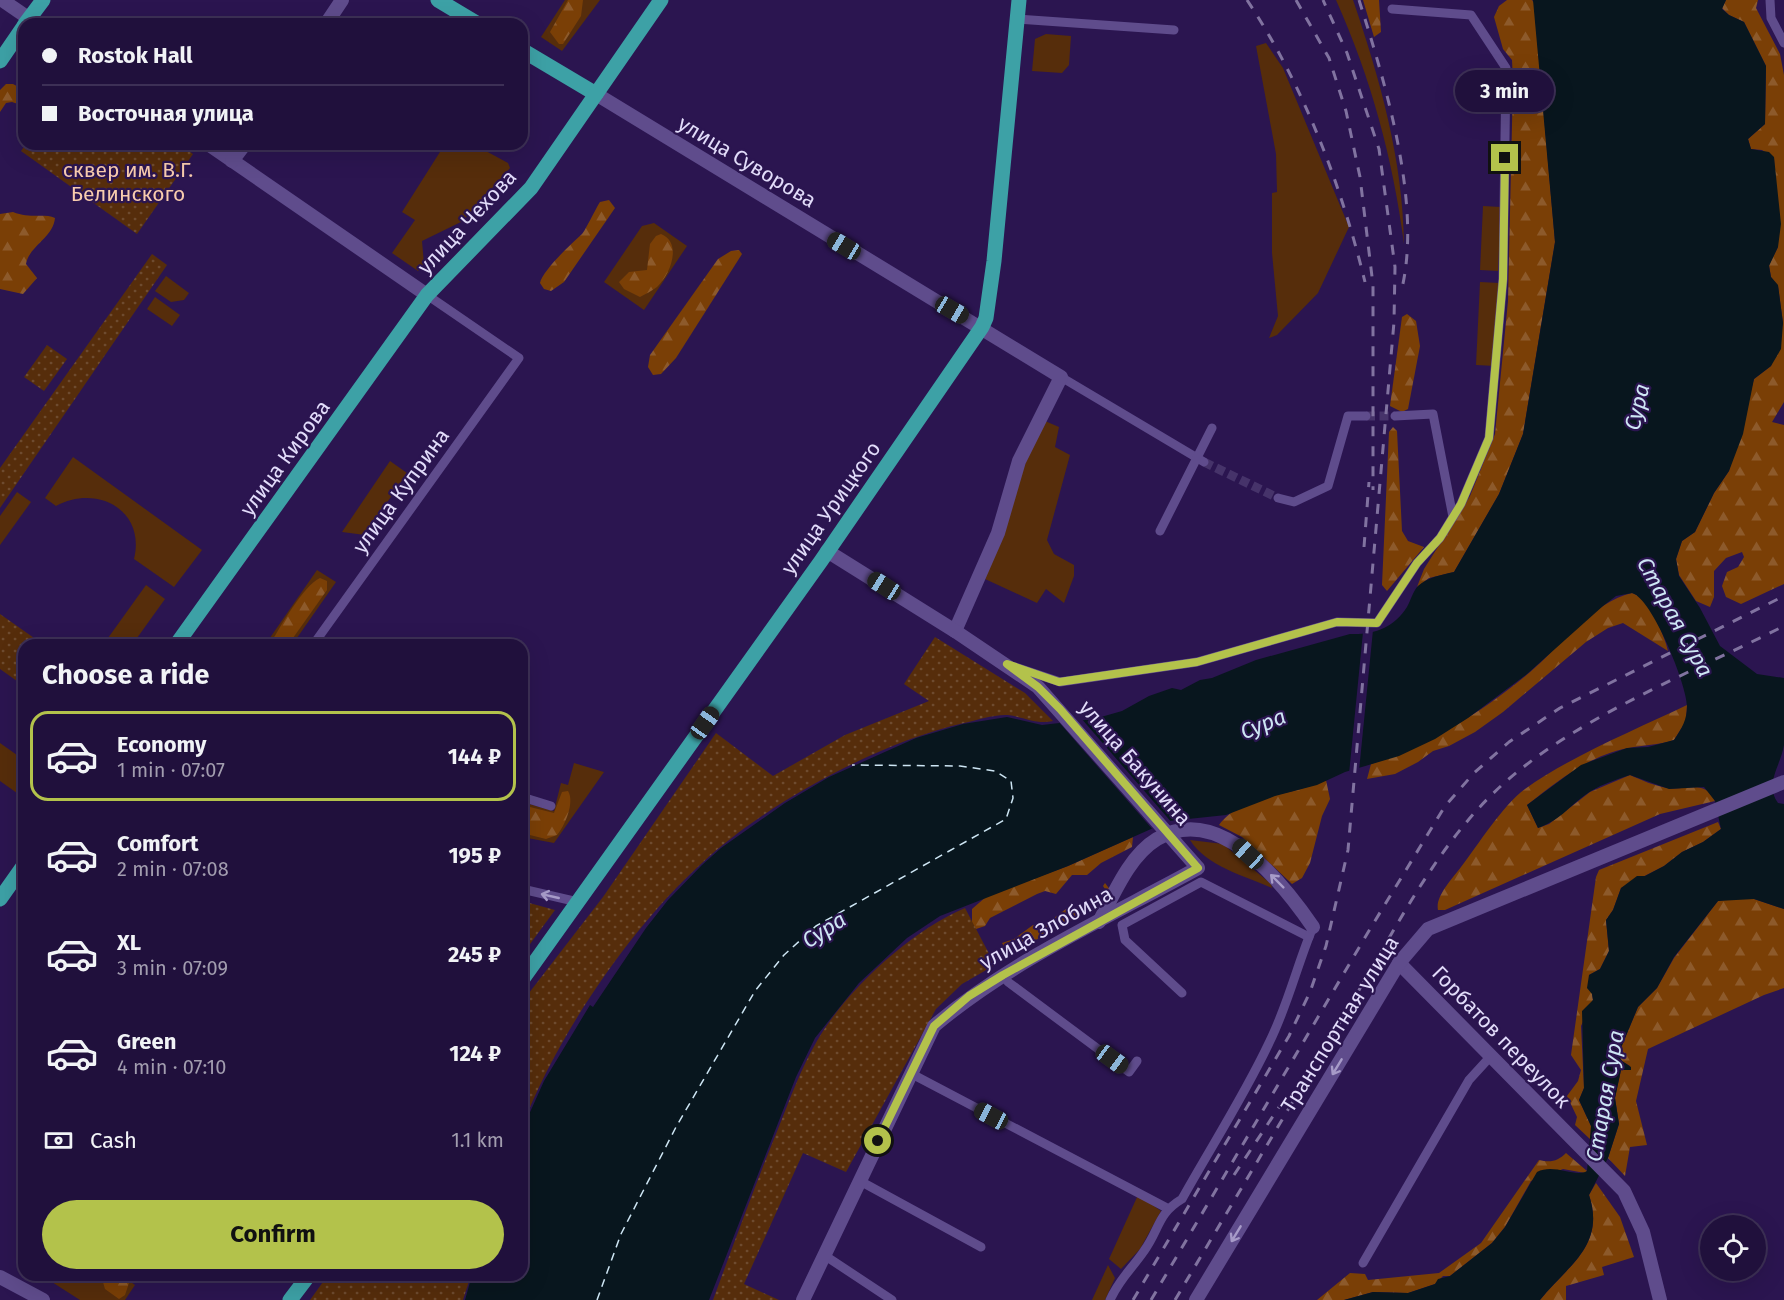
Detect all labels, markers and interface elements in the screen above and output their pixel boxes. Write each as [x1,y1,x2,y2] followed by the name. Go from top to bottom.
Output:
[78,42,193,69] text: Rostok Hall
[1456,71,1555,113] callout: 3 min
[1480,79,1529,103] text: 3 min
[78,100,254,127] text: Восточная улица
[673,110,821,214] street label: улица Суворова
[1491,144,1518,171] route end
[63,157,193,207] park label: сквер им. В.Г. Белинского
[412,164,522,280] street label: улица Чехова
[824,229,864,263] car
[932,293,972,327] car
[1619,381,1655,433] water label: Сура
[234,395,336,521] street label: улица Кирова
[347,424,455,558] street label: улица Куприна
[775,436,887,580] street label: улица Урицкого
[1631,552,1719,682] water label: Старая Сура
[864,569,904,603] car
[42,659,209,691] text: Choose a ride
[1073,695,1197,831] street label: улица Бакунина
[687,703,723,743] car
[1236,703,1290,745] water label: Сура
[45,729,99,783] icon: car
[117,731,206,758] text: Economy
[448,743,501,770] text: 144 ₽
[117,758,225,782] text: 1 min · 07:07
[45,828,99,882] icon: car
[117,830,198,857] text: Comfort
[1229,835,1267,873] car
[448,842,501,869] text: 195 ₽
[117,857,229,881] text: 2 min · 07:08
[1270,874,1285,889] one-way arrow
[975,881,1117,975] street label: улица Злобина
[541,890,560,901] one-way arrow
[797,906,851,954] water label: Сура
[45,927,99,981] icon: car
[117,929,141,956] text: XL
[1275,931,1405,1117] street label: Транспортная улица
[448,941,501,968] text: 245 ₽
[117,956,228,980] text: 3 min · 07:09
[1426,960,1576,1114] street label: Горбатов переулок
[45,1026,99,1080] icon: car
[117,1028,176,1055] text: Green
[1580,1028,1630,1164] water label: Старая Сура
[449,1040,501,1067] text: 124 ₽
[1092,1041,1132,1077] car
[117,1055,226,1079] text: 4 min · 07:10
[1330,1058,1342,1075] one-way arrow
[971,1100,1011,1132] car
[42,1124,75,1157] icon: cash
[90,1127,137,1154] text: Cash
[864,1127,891,1154] route start
[451,1128,504,1152] text: 1.1 km
[42,1200,504,1269] button: Confirm
[1700,1215,1766,1281] map controls
[1700,1215,1766,1281] button: locate
[1229,1225,1241,1242] one-way arrow

